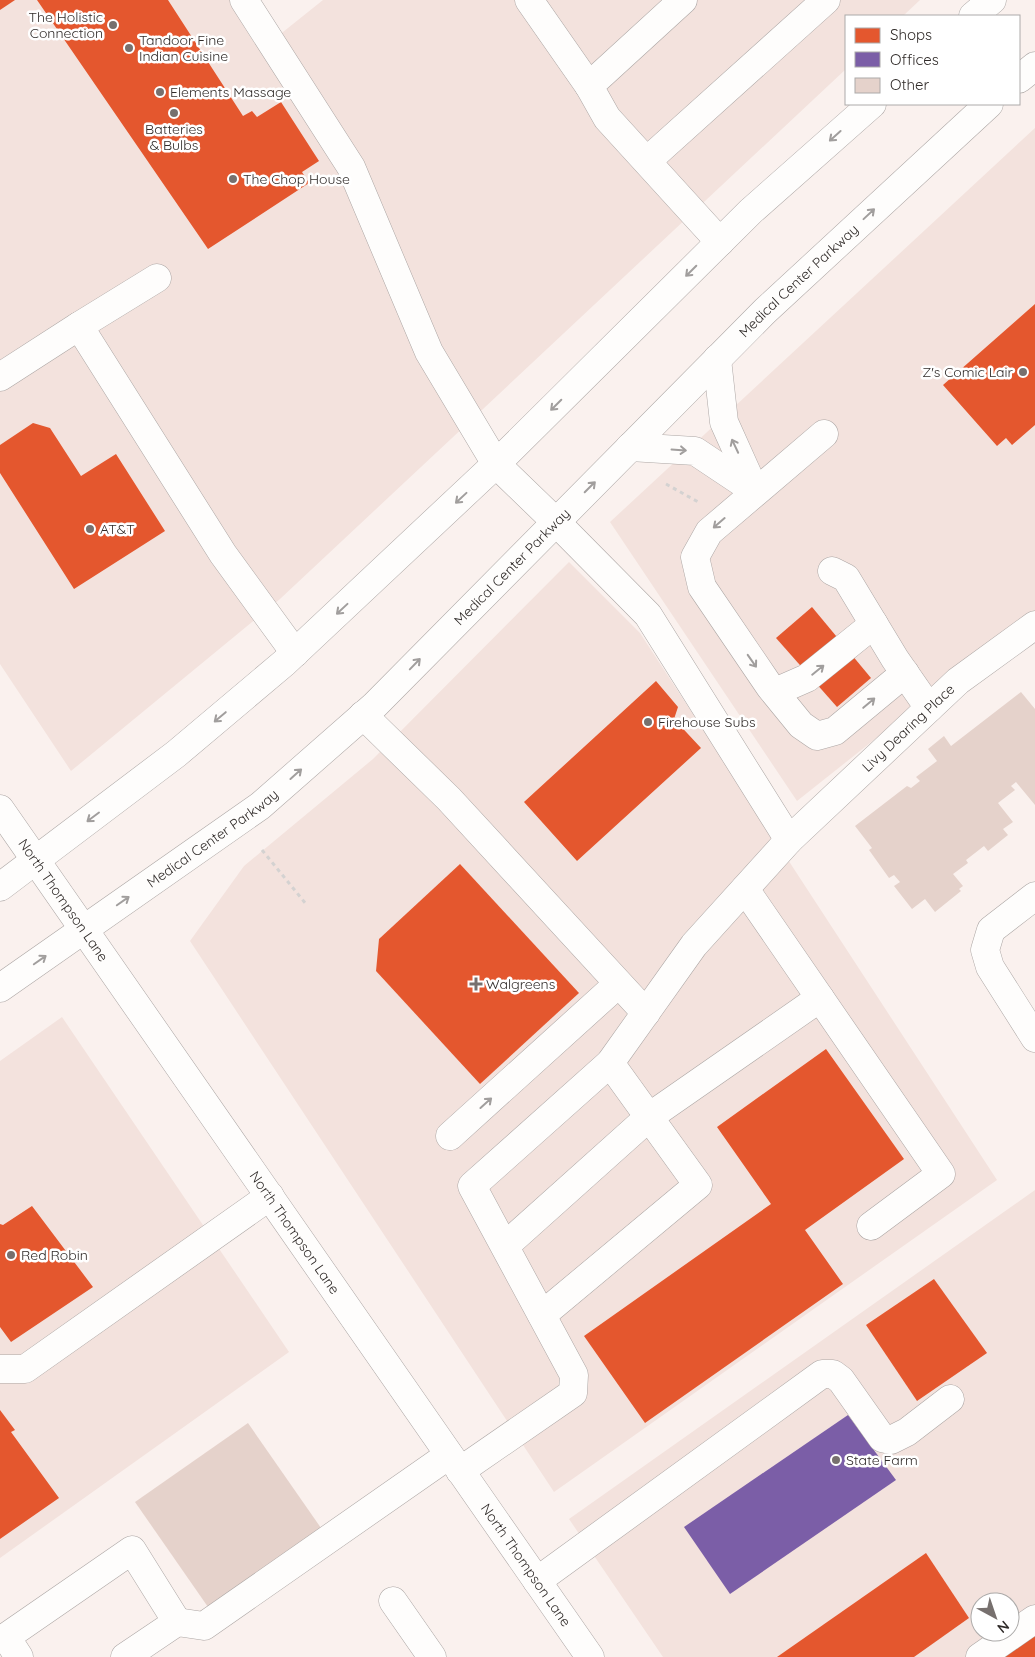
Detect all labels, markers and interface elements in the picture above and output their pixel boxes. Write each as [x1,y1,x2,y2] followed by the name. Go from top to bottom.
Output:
[29,8,103,42] place label: The Holistic Connection
[845,15,1020,105] legend
[107,19,119,31] marker: The Holistic Connection
[890,25,932,44] text: Shops
[139,31,228,65] place label: Tandoor Fine Indian Cuisine
[123,42,135,54] marker: Tandoor Fine Indian Cuisine
[890,50,939,69] text: Offices
[890,75,930,94] text: Other
[170,83,291,101] place label: Elements Massage
[154,86,166,98] marker: Elements Massage
[168,107,180,119] marker: Batteries & Bulbs
[145,120,203,154] place label: Batteries & Bulbs
[829,130,842,142] one-way arrow
[243,170,350,188] place label: The Chop House
[227,173,239,185] marker: The Chop House
[863,208,875,220] one-way arrow
[735,220,862,341] street label: Medical Center Parkway
[685,265,697,277] one-way arrow
[922,363,1014,381] place label: Z's Comic Lair
[1017,366,1029,378] marker: Z's Comic Lair
[550,399,562,411] one-way arrow
[730,439,739,454] one-way arrow
[670,446,686,455] one-way arrow
[584,481,596,493] one-way arrow
[454,492,467,504] one-way arrow
[450,504,574,629] street label: Medical Center Parkway
[712,517,725,529] one-way arrow
[100,520,135,538] place label: AT&T
[84,523,96,535] marker: AT&T
[336,603,348,615] one-way arrow
[747,654,757,668] one-way arrow
[409,657,421,670] one-way arrow
[811,664,824,676] one-way arrow
[858,680,958,776] street label: Livy Dearing Place
[862,697,875,708] one-way arrow
[214,711,227,722] one-way arrow
[658,713,755,731] place label: Firehouse Subs
[642,716,654,728] marker: Firehouse Subs
[290,768,303,780] one-way arrow
[143,785,282,891] street label: Medical Center Parkway
[87,812,100,823] one-way arrow
[14,835,112,965] street label: North Thompson Lane
[116,896,130,906] one-way arrow
[33,955,47,965] one-way arrow
[486,975,555,993] place label: Walgreens
[470,978,482,990] marker: Walgreens
[480,1097,493,1109] one-way arrow
[246,1168,344,1298] street label: North Thompson Lane
[21,1246,88,1264] place label: Red Robin
[5,1249,17,1261] marker: Red Robin
[846,1451,918,1469] place label: State Farm
[830,1454,842,1466] marker: State Farm
[477,1500,575,1630] street label: North Thompson Lane
[970,1592,1020,1642] north arrow
[994,1617,1013,1637] text: N

